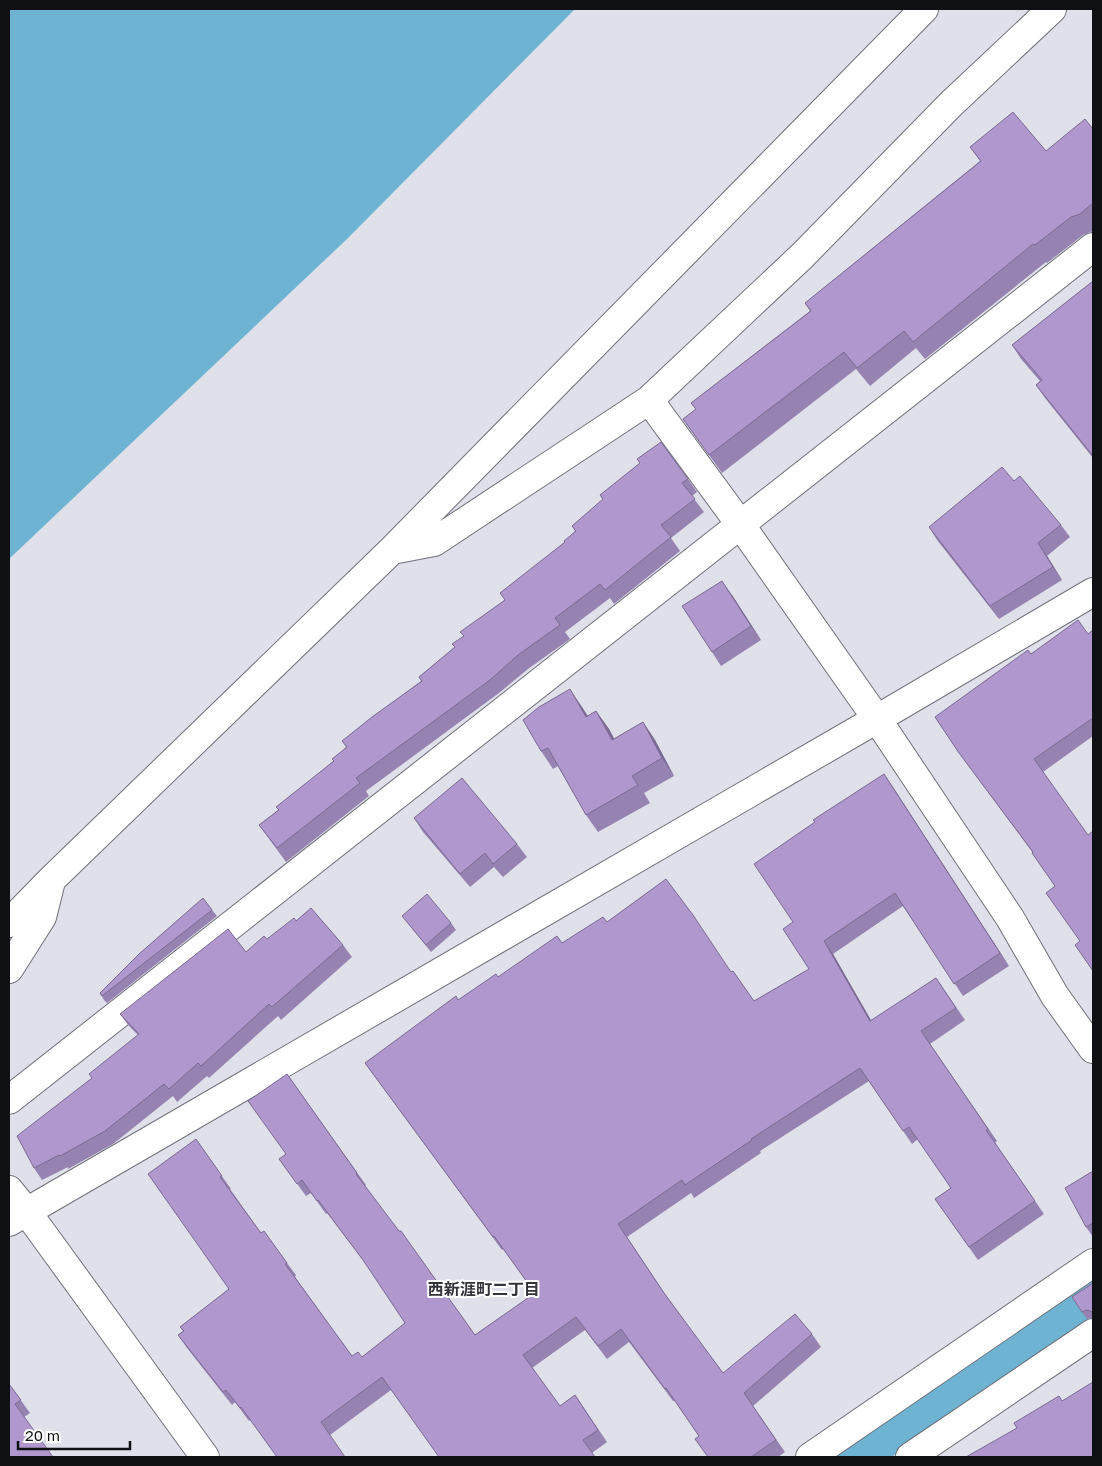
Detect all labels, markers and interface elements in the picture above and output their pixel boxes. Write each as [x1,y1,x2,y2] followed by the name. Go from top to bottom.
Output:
[428,1279,540,1299] district label: 西新涯町二丁目
[18,1418,130,1450] scale bar
[25,1426,60,1444] text: 20 m

